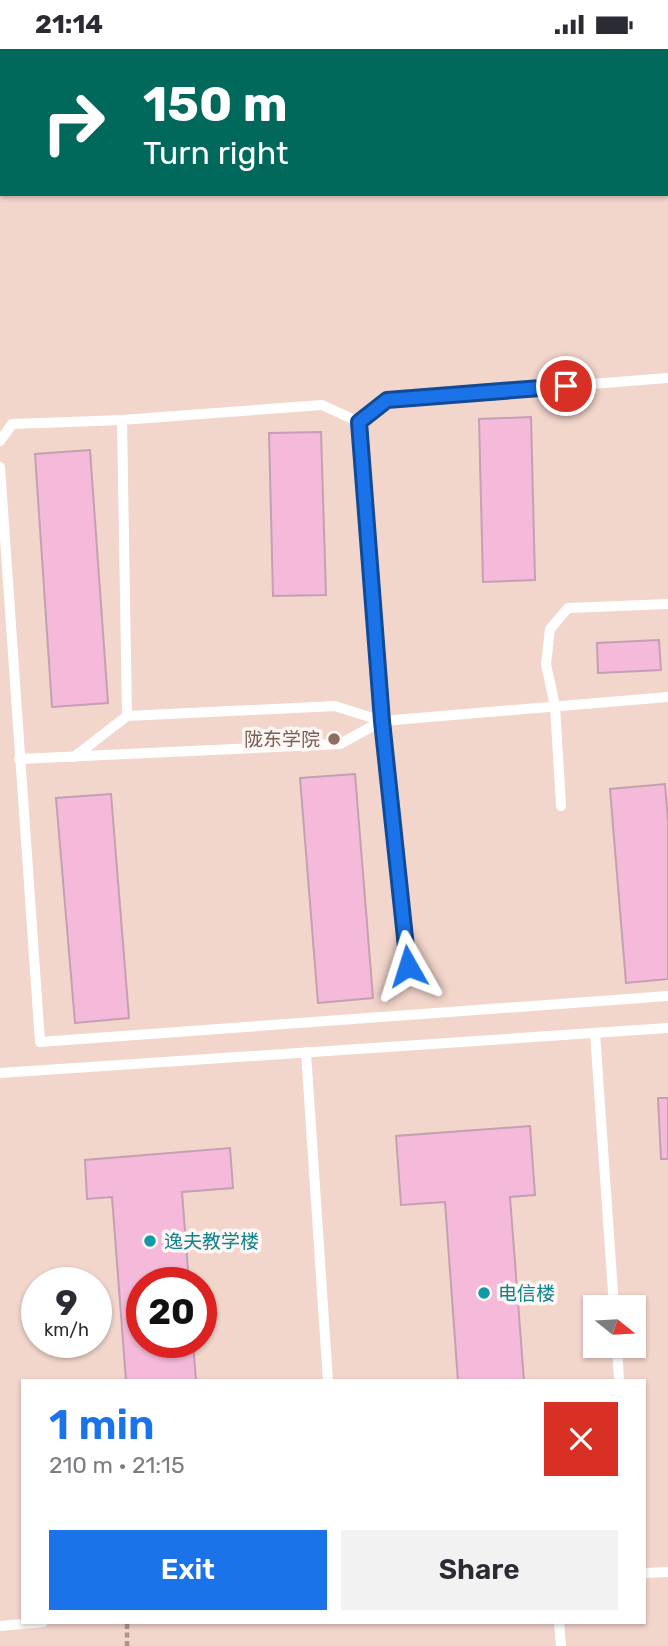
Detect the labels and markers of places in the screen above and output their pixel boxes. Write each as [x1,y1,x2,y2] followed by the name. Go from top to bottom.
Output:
[536,356,596,416] pin
[244,728,320,751] place label: 陇东学院
[326,731,342,747] marker: 陇东学院
[164,1230,259,1253] place label: 逸夫教学楼
[142,1233,158,1249] marker: 逸夫教学楼
[498,1282,555,1305] place label: 电信楼
[476,1285,492,1301] marker: 电信楼

